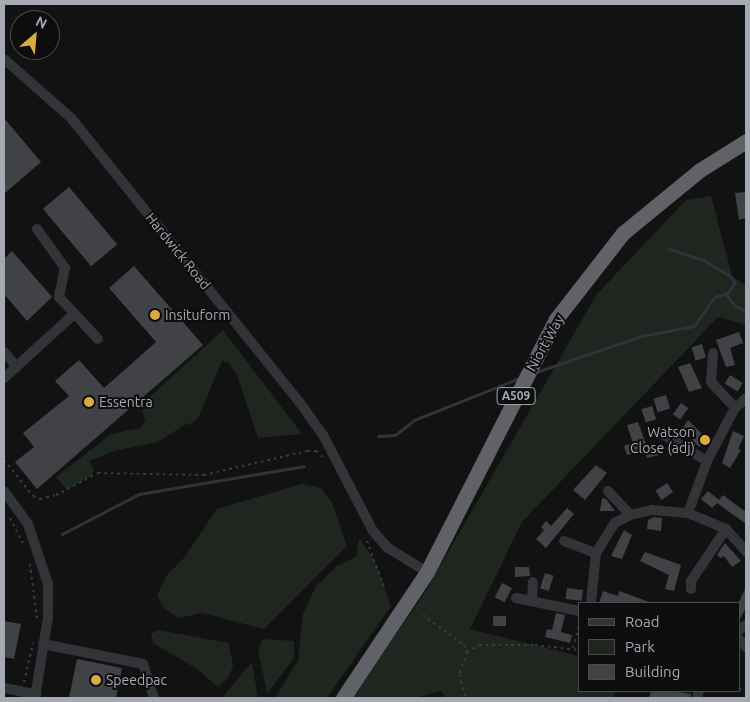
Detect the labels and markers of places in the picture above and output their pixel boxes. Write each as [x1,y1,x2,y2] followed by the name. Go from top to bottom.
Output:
[165,307,230,323] place label: Insituform
[149,309,161,321] marker: Insituform
[99,394,153,410] place label: Essentra
[83,396,95,408] marker: Essentra
[630,424,695,457] place label: Watson Close (adj)
[699,434,711,446] marker: Watson Close (adj)
[106,672,167,688] place label: Speedpac
[90,674,102,686] marker: Speedpac

